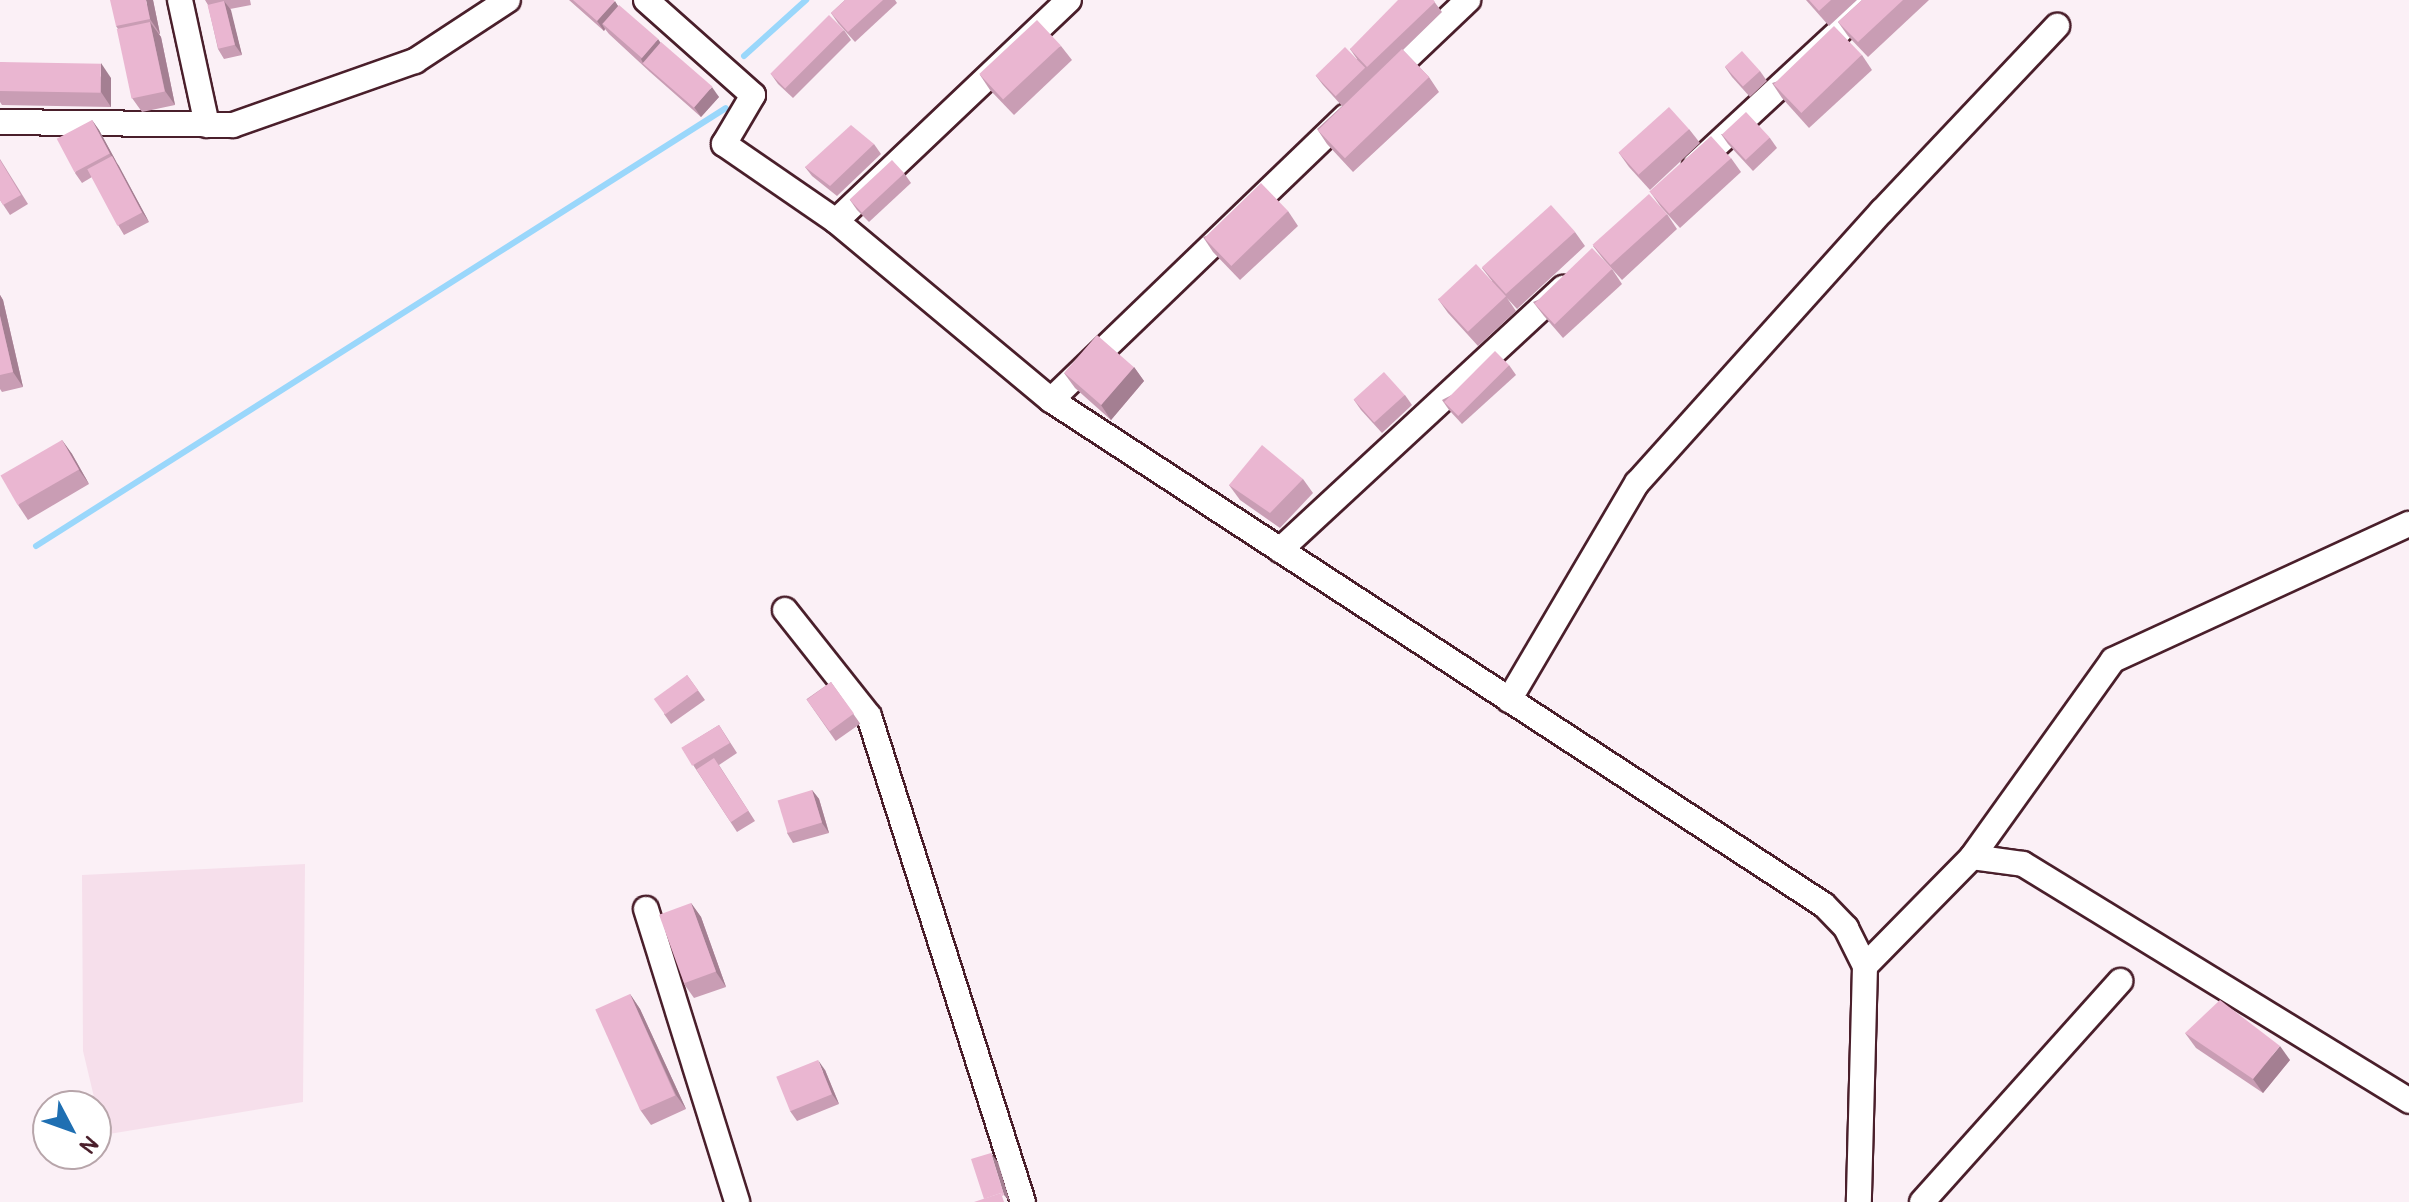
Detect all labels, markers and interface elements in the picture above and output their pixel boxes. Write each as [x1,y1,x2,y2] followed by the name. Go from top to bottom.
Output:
[32,1090,112,1170] north arrow
[73,1130,104,1159] text: N

